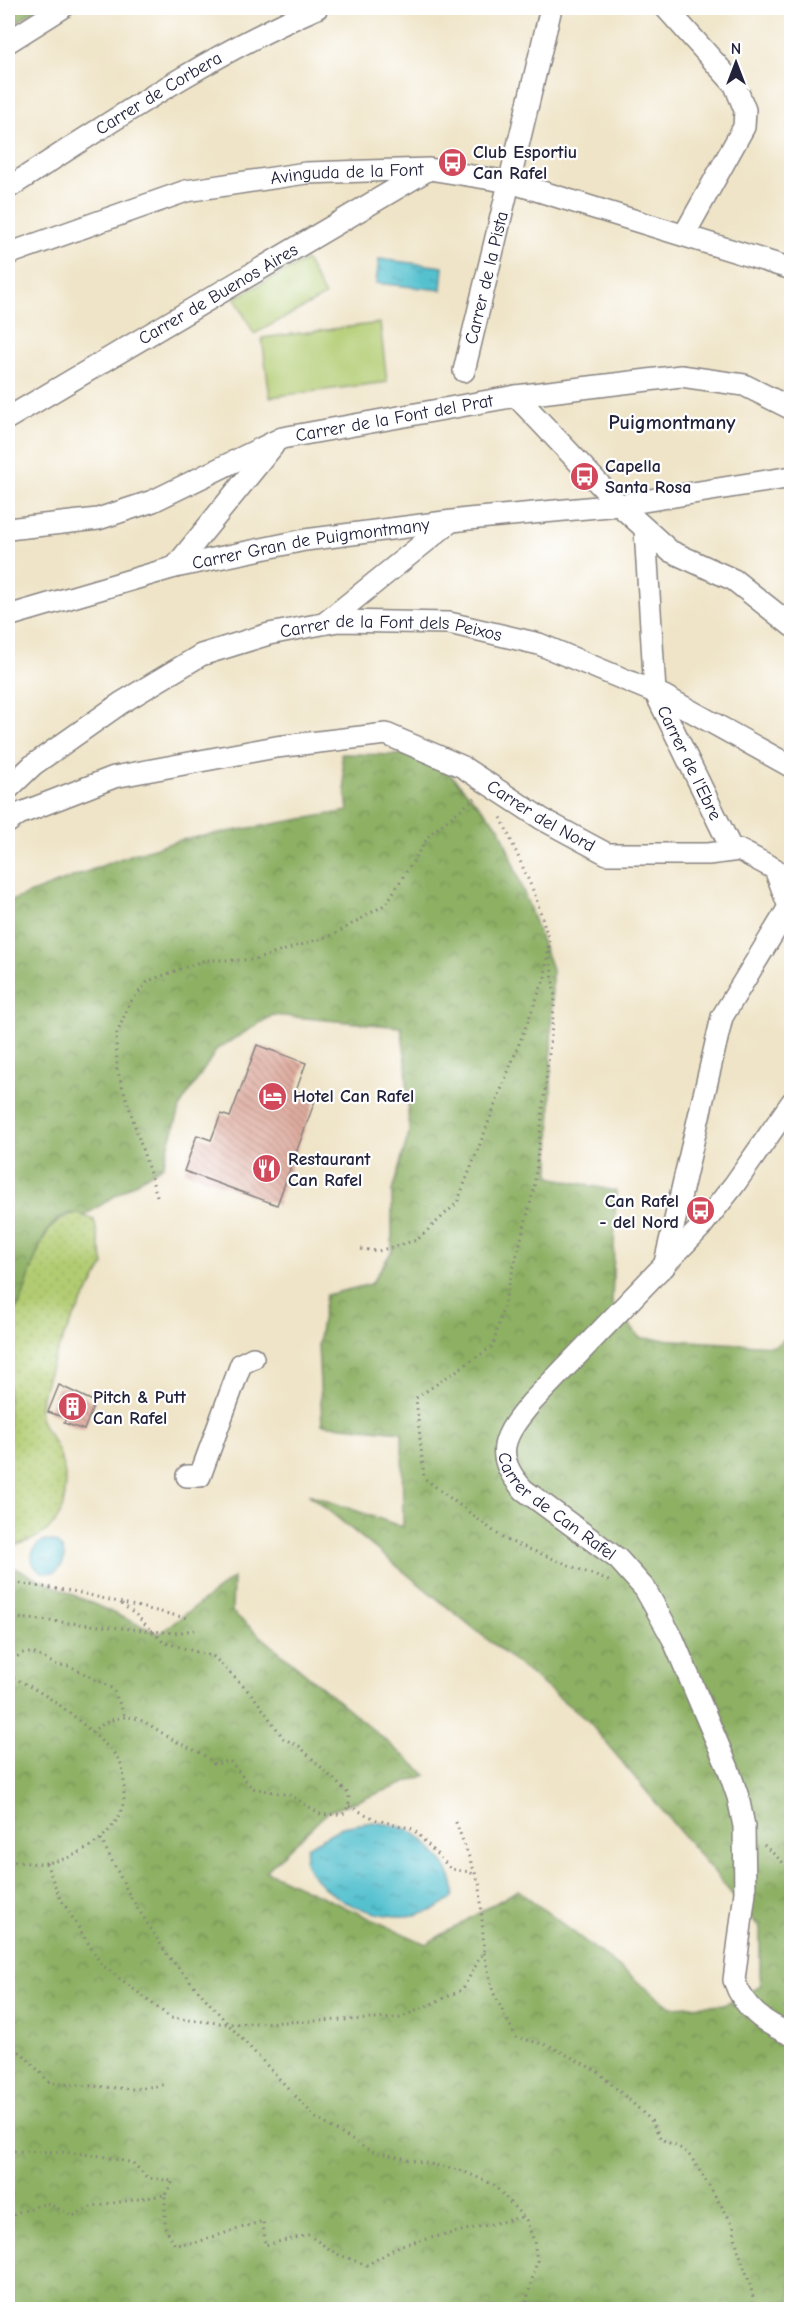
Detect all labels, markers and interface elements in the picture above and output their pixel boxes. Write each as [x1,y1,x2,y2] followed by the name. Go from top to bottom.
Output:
[706,33,766,93] north arrow
[731,40,741,58] text: N
[92,47,225,139] street label: Carrer de Corbera
[473,142,577,184] place label: Club Esportiu Can Rafel
[436,146,468,178] bus stop icon: Club Esportiu Can Rafel
[269,159,425,189] street label: Avinguda de la Font
[460,209,512,346] street label: Carrer de la Pista
[135,239,301,349] street label: Carrer de Buenos Aires
[294,390,496,446] street label: Carrer de la Font del Prat
[608,411,736,434] district label: Puigmontmany
[605,456,691,498] place label: Capella Santa Rosa
[568,460,600,492] bus stop icon: Capella Santa Rosa
[190,513,432,574] street label: Carrer Gran de Puigmontmany
[278,610,504,645] street label: Carrer de la Font dels Peixos
[653,702,726,824] street label: Carrer de l'Ebre
[483,775,599,856] street label: Carrer del Nord
[256,1080,288,1112] hotel icon: Hotel Can Rafel
[293,1086,414,1107] place label: Hotel Can Rafel
[288,1149,372,1191] place label: Restaurant Can Rafel
[251,1153,283,1185] restaurant icon: Restaurant Can Rafel
[599,1191,679,1233] place label: Can Rafel - del Nord
[684,1195,716,1227] bus stop icon: Can Rafel - del Nord
[93,1387,187,1429] place label: Pitch & Putt Can Rafel
[56,1391,88,1423] building icon: Pitch & Putt Can Rafel
[494,1451,620,1565] street label: Carrer de Can Rafel

